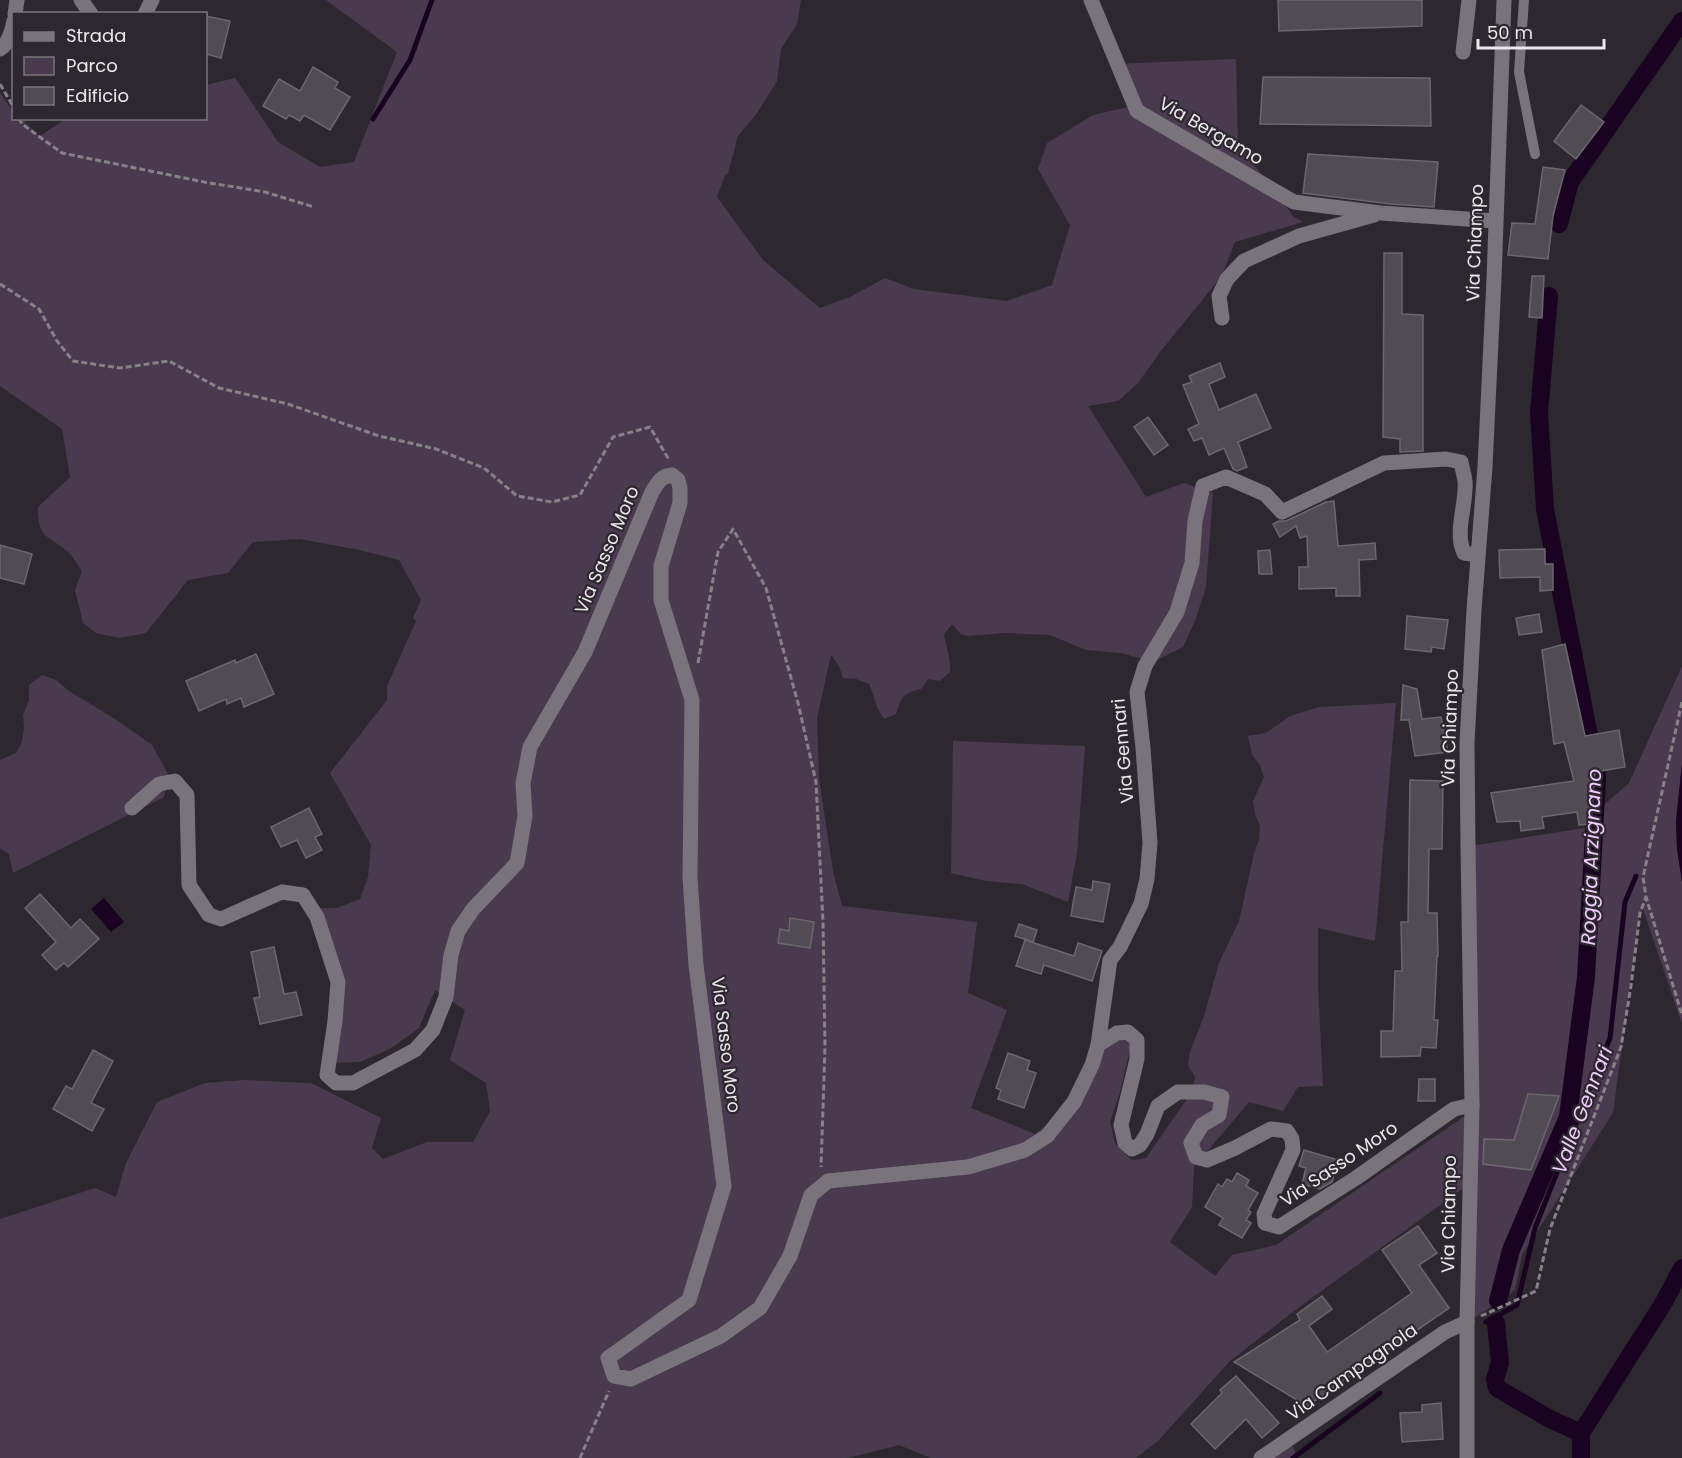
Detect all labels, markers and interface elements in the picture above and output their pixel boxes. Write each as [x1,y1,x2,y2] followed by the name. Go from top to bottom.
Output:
[12,12,207,120] legend
[1478,12,1604,50] scale bar
[1487,20,1533,45] text: 50 m
[66,23,126,48] text: Strada
[66,53,118,78] text: Parco
[66,83,129,108] text: Edificio
[1154,91,1268,171] street label: Via Bergamo
[1460,184,1489,302] street label: Via Chiampo
[568,482,645,618] street label: Via Sasso Moro
[1435,669,1464,787] street label: Via Chiampo
[1105,698,1140,804] street label: Via Gennari
[1574,768,1608,946] water label: Roggia Arzignano
[706,976,747,1114] street label: Via Sasso Moro
[1545,1041,1620,1178] water label: Valle Gennari
[1275,1115,1402,1212] street label: Via Sasso Moro
[1435,1155,1462,1273] street label: Via Chiampo
[1281,1317,1422,1426] street label: Via Campagnola

